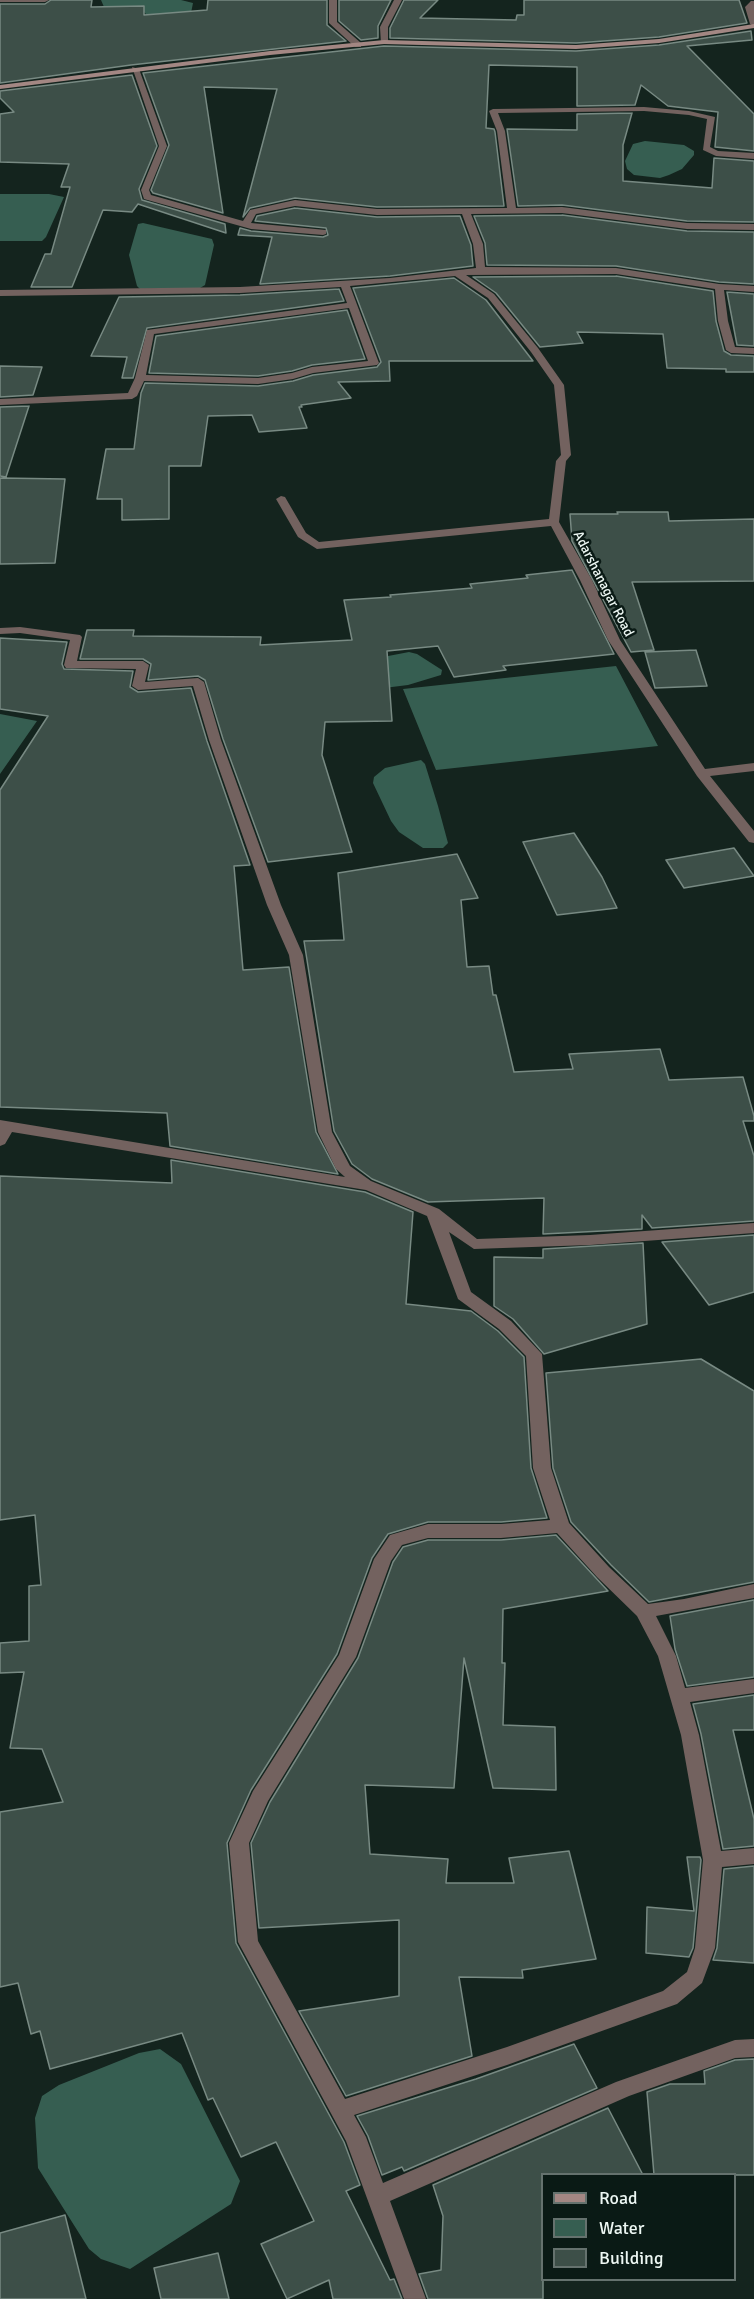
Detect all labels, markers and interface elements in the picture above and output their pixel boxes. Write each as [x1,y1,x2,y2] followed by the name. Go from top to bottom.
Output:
[569,528,637,640] street label: Adarshanagar Road
[541,2173,736,2281] legend
[599,2187,638,2209] text: Road
[599,2217,644,2239] text: Water
[599,2247,663,2269] text: Building

